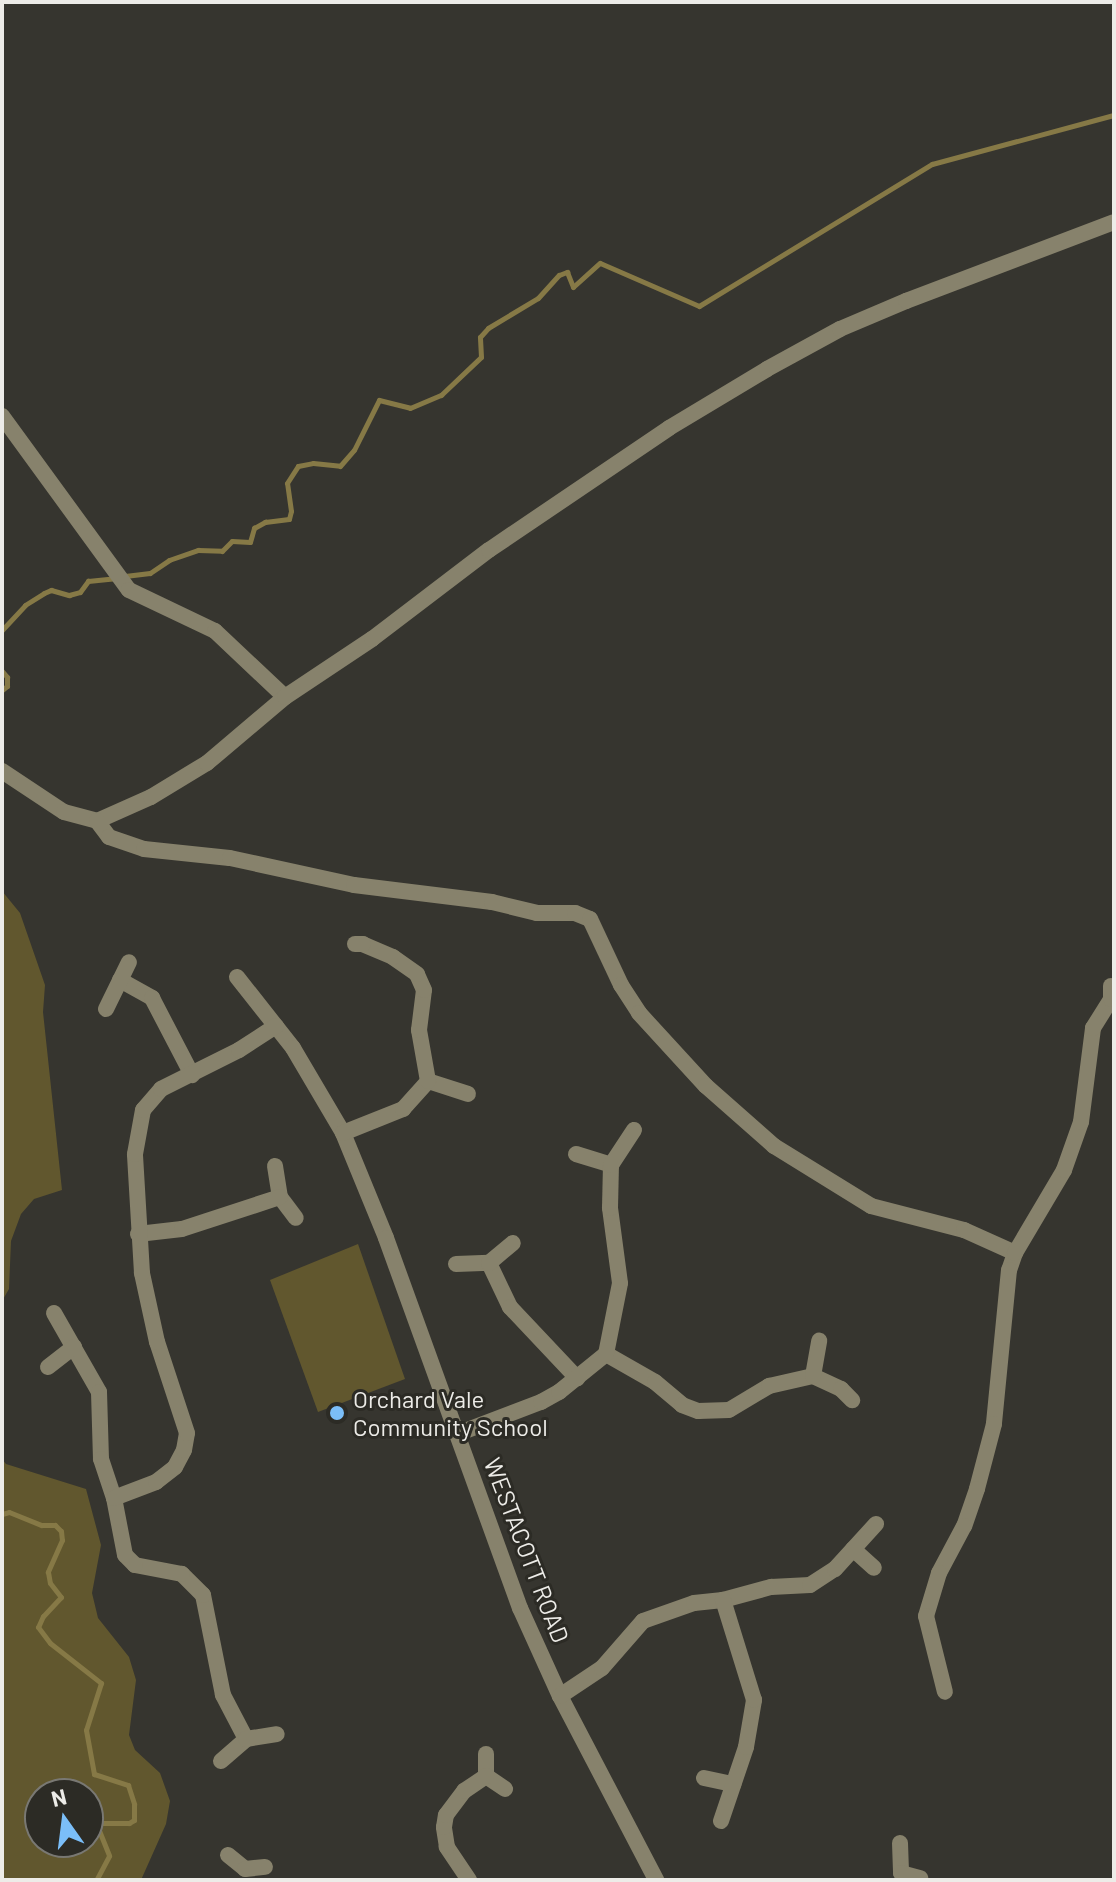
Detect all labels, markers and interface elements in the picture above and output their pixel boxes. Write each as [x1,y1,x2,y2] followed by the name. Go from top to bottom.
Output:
[353,1385,548,1441] place label: Orchard Vale Community School
[328,1404,346,1422] marker: Orchard Vale Community School
[478,1453,576,1647] street label: WESTACOTT ROAD
[24,1778,104,1858] north arrow
[48,1782,69,1811] text: N

